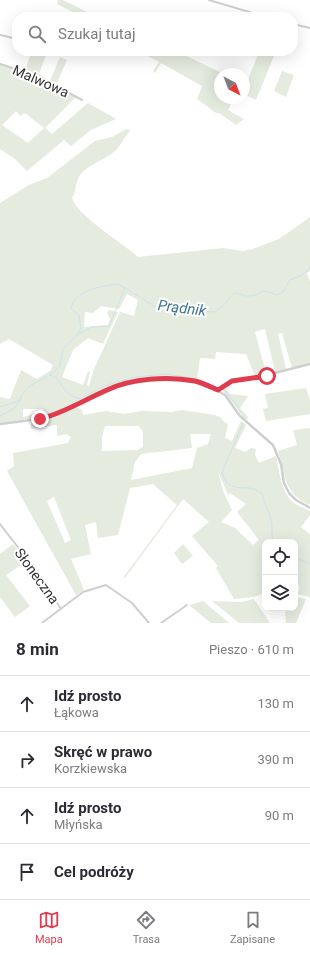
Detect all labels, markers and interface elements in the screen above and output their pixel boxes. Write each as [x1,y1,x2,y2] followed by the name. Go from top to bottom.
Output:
[12,12,298,56] search box
[26,23,48,45] icon: search
[58,25,136,43] text: Szukaj tutaj
[10,62,72,100] street label: Malwowa
[214,68,250,104] north arrow
[157,296,208,320] water label: Prądnik
[258,367,276,385] route start
[31,410,49,428] route end
[262,539,298,611] map controls
[262,539,298,575] button: locate
[11,545,63,607] street label: Słoneczna
[262,575,298,611] button: layers
[16,639,59,659] text: 8 min
[209,642,294,657] text: Pieszo · 610 m
[54,687,121,705] text: Idź prosto
[16,693,38,715] icon: ahead
[257,696,294,711] text: 130 m
[54,705,99,720] text: Łąkowa
[54,743,152,761] text: Skręć w prawo
[16,749,38,771] icon: right
[257,752,294,767] text: 390 m
[54,761,127,776] text: Korzkiewska
[54,799,121,817] text: Idź prosto
[16,805,38,827] icon: ahead
[265,808,294,823] text: 90 m
[54,817,103,832] text: Młyńska
[16,861,38,883] icon: arrive
[54,863,134,881] text: Cel podróży
[35,909,63,946] tab: Mapa
[133,909,160,946] tab: Trasa
[230,909,275,946] tab: Zapisane

